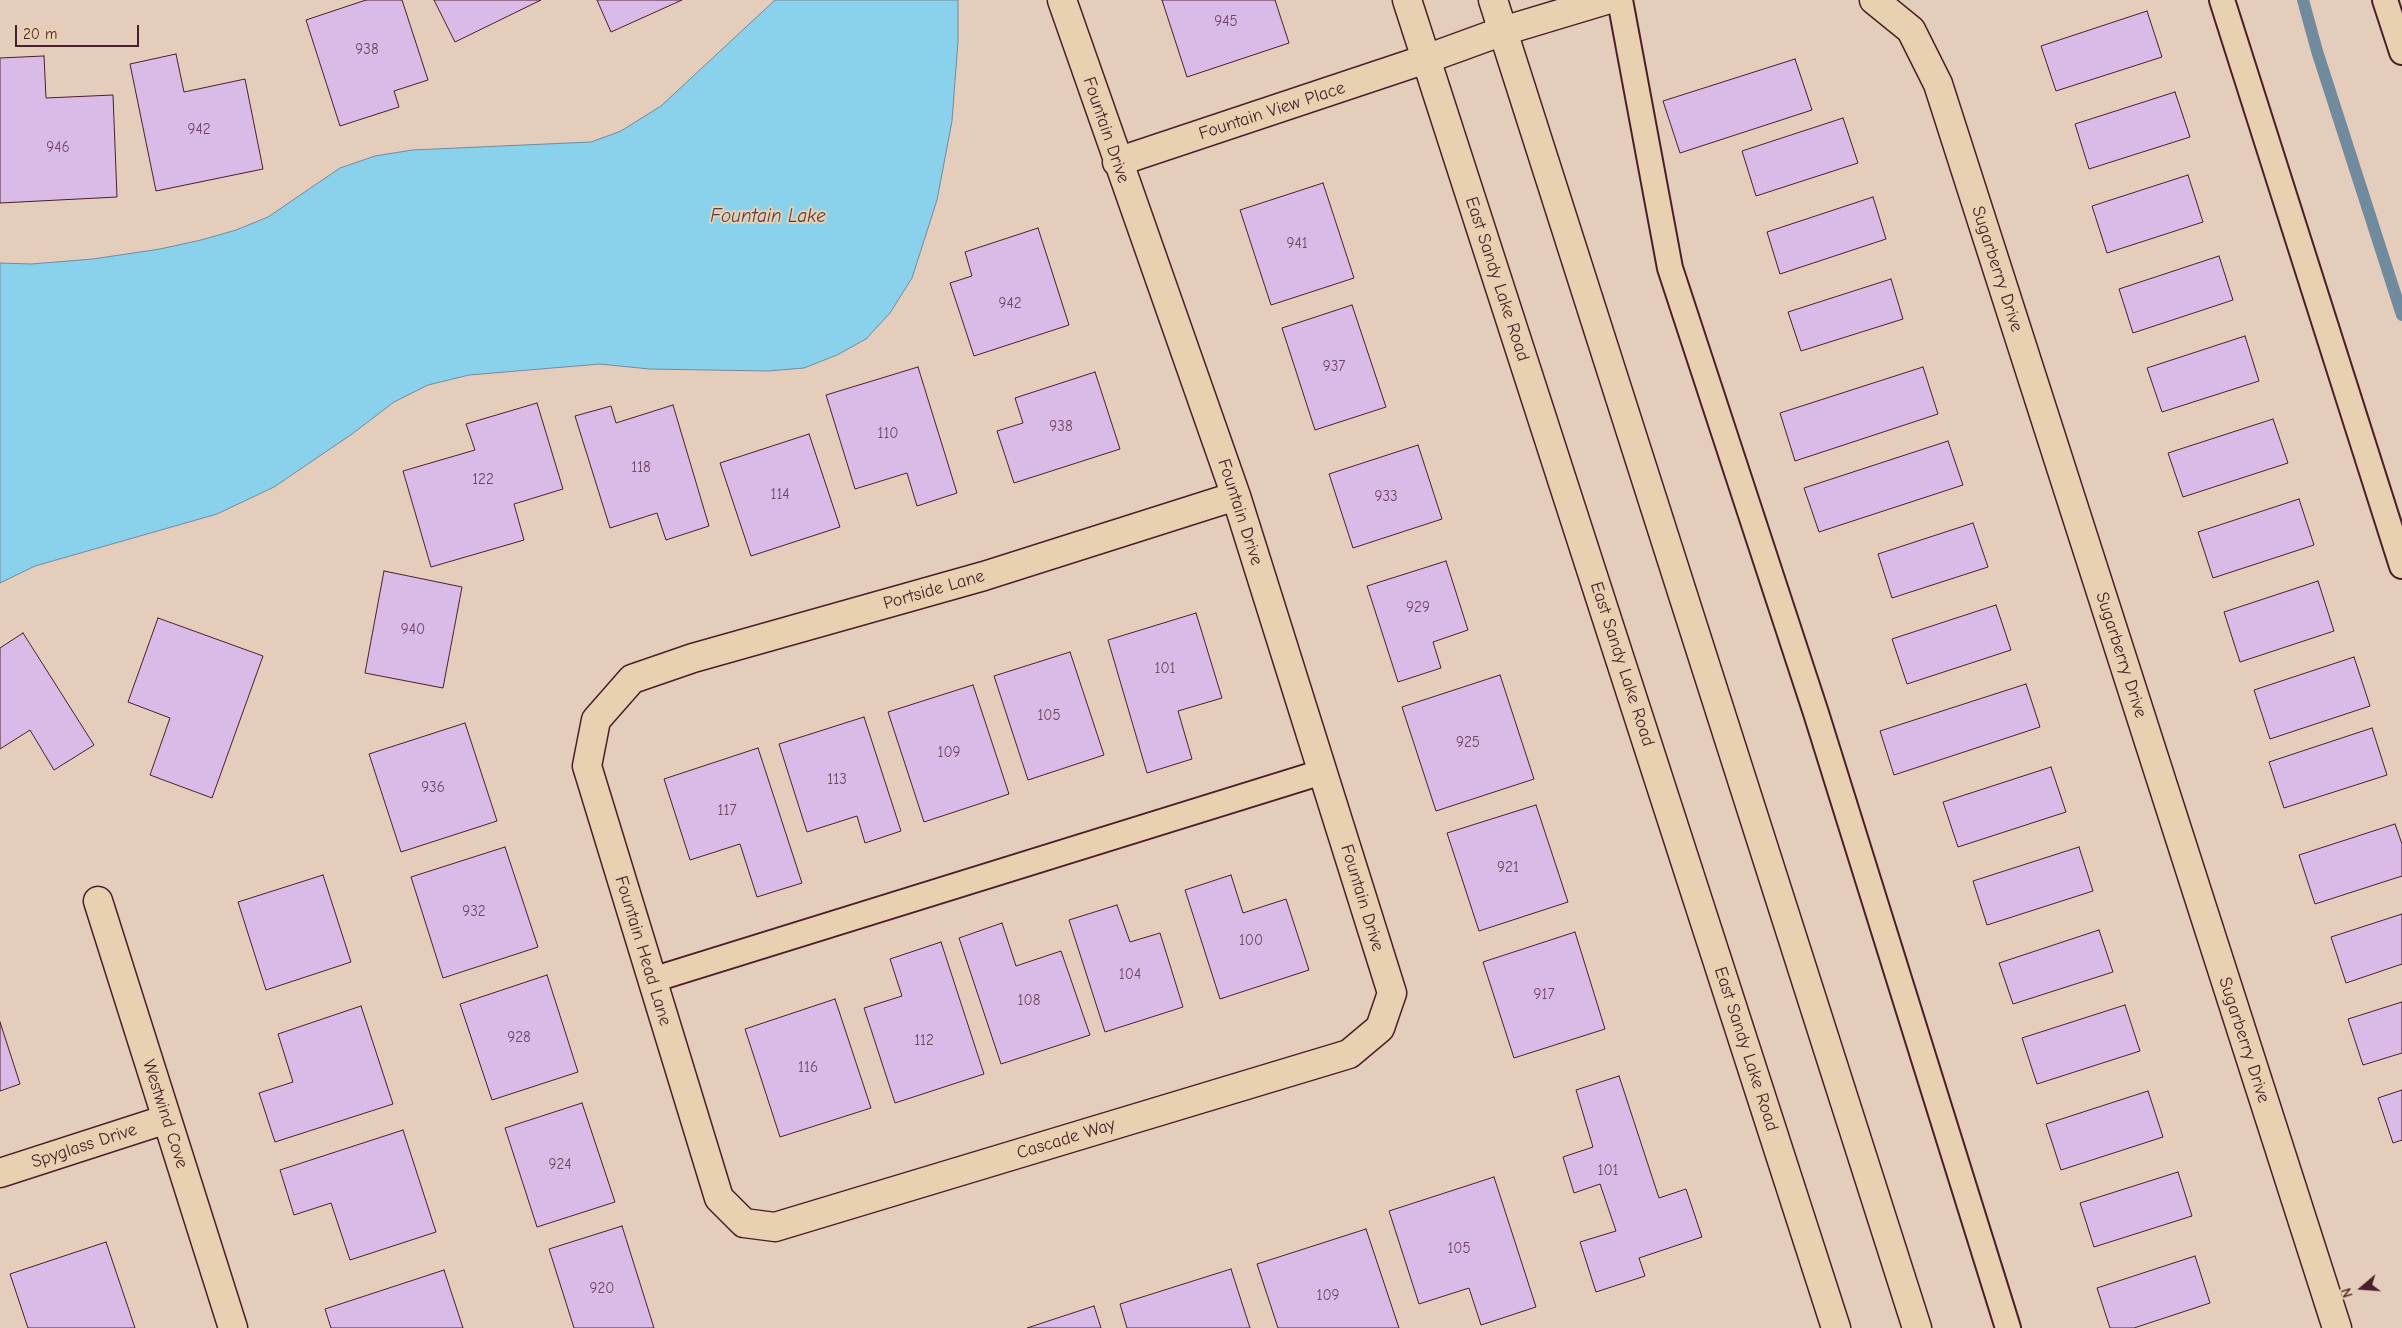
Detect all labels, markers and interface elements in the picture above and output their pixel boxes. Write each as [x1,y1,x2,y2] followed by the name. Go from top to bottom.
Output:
[1214,13,1238,31] house number: 945
[18,15,141,47] scale bar
[23,25,57,43] text: 20 m
[355,41,379,59] house number: 938
[1078,74,1134,186] street label: Fountain Drive
[1196,77,1348,145] street label: Fountain View Place
[187,121,211,139] house number: 942
[46,139,70,157] house number: 946
[1460,194,1534,364] street label: East Sandy Lake Road
[1967,203,2027,335] street label: Sugarberry Drive
[710,206,826,228] water label: Fountain Lake
[1286,235,1308,253] house number: 941
[998,295,1022,313] house number: 942
[1323,358,1345,376] house number: 937
[1049,418,1073,436] house number: 938
[877,425,899,443] house number: 110
[1213,456,1267,568] street label: Fountain Drive
[631,459,651,477] house number: 118
[472,471,494,489] house number: 122
[770,486,790,504] house number: 114
[1374,488,1398,506] house number: 933
[881,565,987,615] street label: Portside Lane
[1585,579,1659,749] street label: East Sandy Lake Road
[2091,589,2151,721] street label: Sugarberry Drive
[1406,599,1430,617] house number: 929
[401,621,425,639] house number: 940
[1154,660,1176,678] house number: 101
[1037,707,1061,725] house number: 105
[1456,734,1480,752] house number: 925
[937,744,961,762] house number: 109
[827,771,847,789] house number: 113
[421,779,445,797] house number: 936
[718,802,736,820] house number: 117
[1335,842,1389,954] street label: Fountain Drive
[1497,859,1519,877] house number: 921
[610,873,676,1029] street label: Fountain Head Lane
[462,903,486,921] house number: 932
[1239,932,1263,950] house number: 100
[1709,964,1783,1134] street label: East Sandy Lake Road
[1119,966,1141,984] house number: 104
[2214,974,2274,1106] street label: Sugarberry Drive
[1534,986,1554,1004] house number: 917
[1018,992,1040,1010] house number: 108
[507,1029,531,1047] house number: 928
[914,1032,934,1050] house number: 112
[137,1057,193,1171] street label: Westwind Cove
[798,1059,818,1077] house number: 116
[1014,1114,1118,1164] street label: Cascade Way
[29,1119,139,1173] street label: Spyglass Drive
[549,1156,571,1174] house number: 924
[1597,1162,1619,1180] house number: 101
[1447,1240,1471,1258] house number: 105
[2337,1263,2387,1313] north arrow
[590,1280,614,1298] house number: 920
[2338,1286,2357,1300] text: N
[1316,1287,1340,1305] house number: 109

